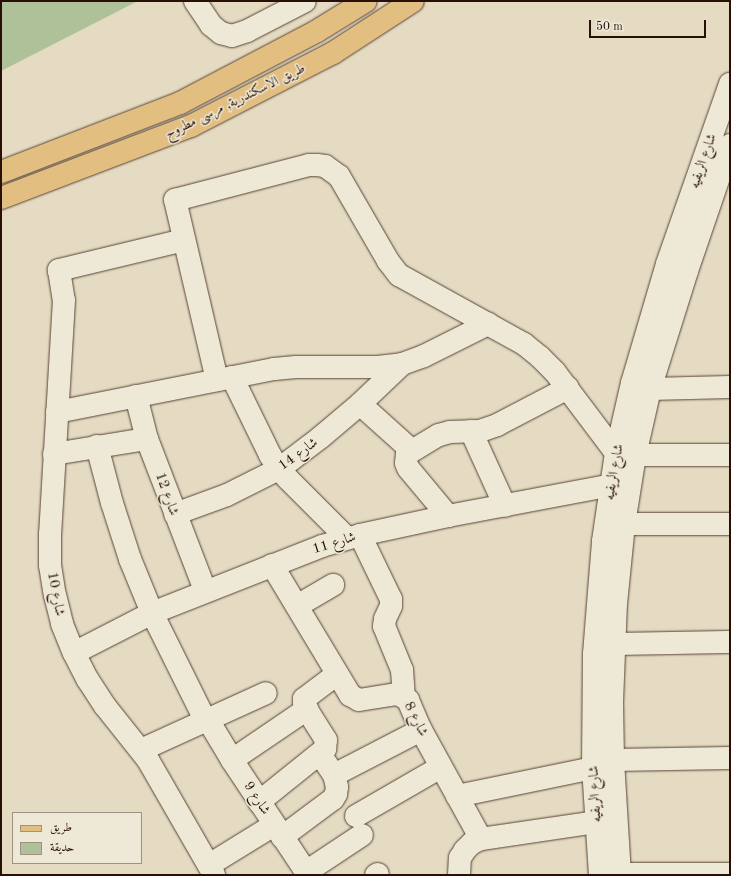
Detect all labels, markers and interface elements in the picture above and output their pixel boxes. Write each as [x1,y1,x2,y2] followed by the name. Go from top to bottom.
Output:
[591,12,708,38] scale bar
[596,21,623,33] text: 50 m
[162,60,308,142] street label: طريق الاسكندرية, مرسى مطروح
[686,131,720,191] street label: شارع الريفيه
[275,434,321,474] street label: شارع 14
[601,443,627,501] street label: شارع الريفيه
[152,470,182,518] street label: شارع 12
[310,528,358,558] street label: شارع 11
[44,571,68,617] street label: شارع 10
[400,699,432,739] street label: شارع 8
[585,765,605,823] street label: شارع الريفيه
[240,778,274,818] street label: شارع 9
[12,812,142,864] legend
[50,822,72,834] text: طريق
[50,842,74,854] text: حديقة

